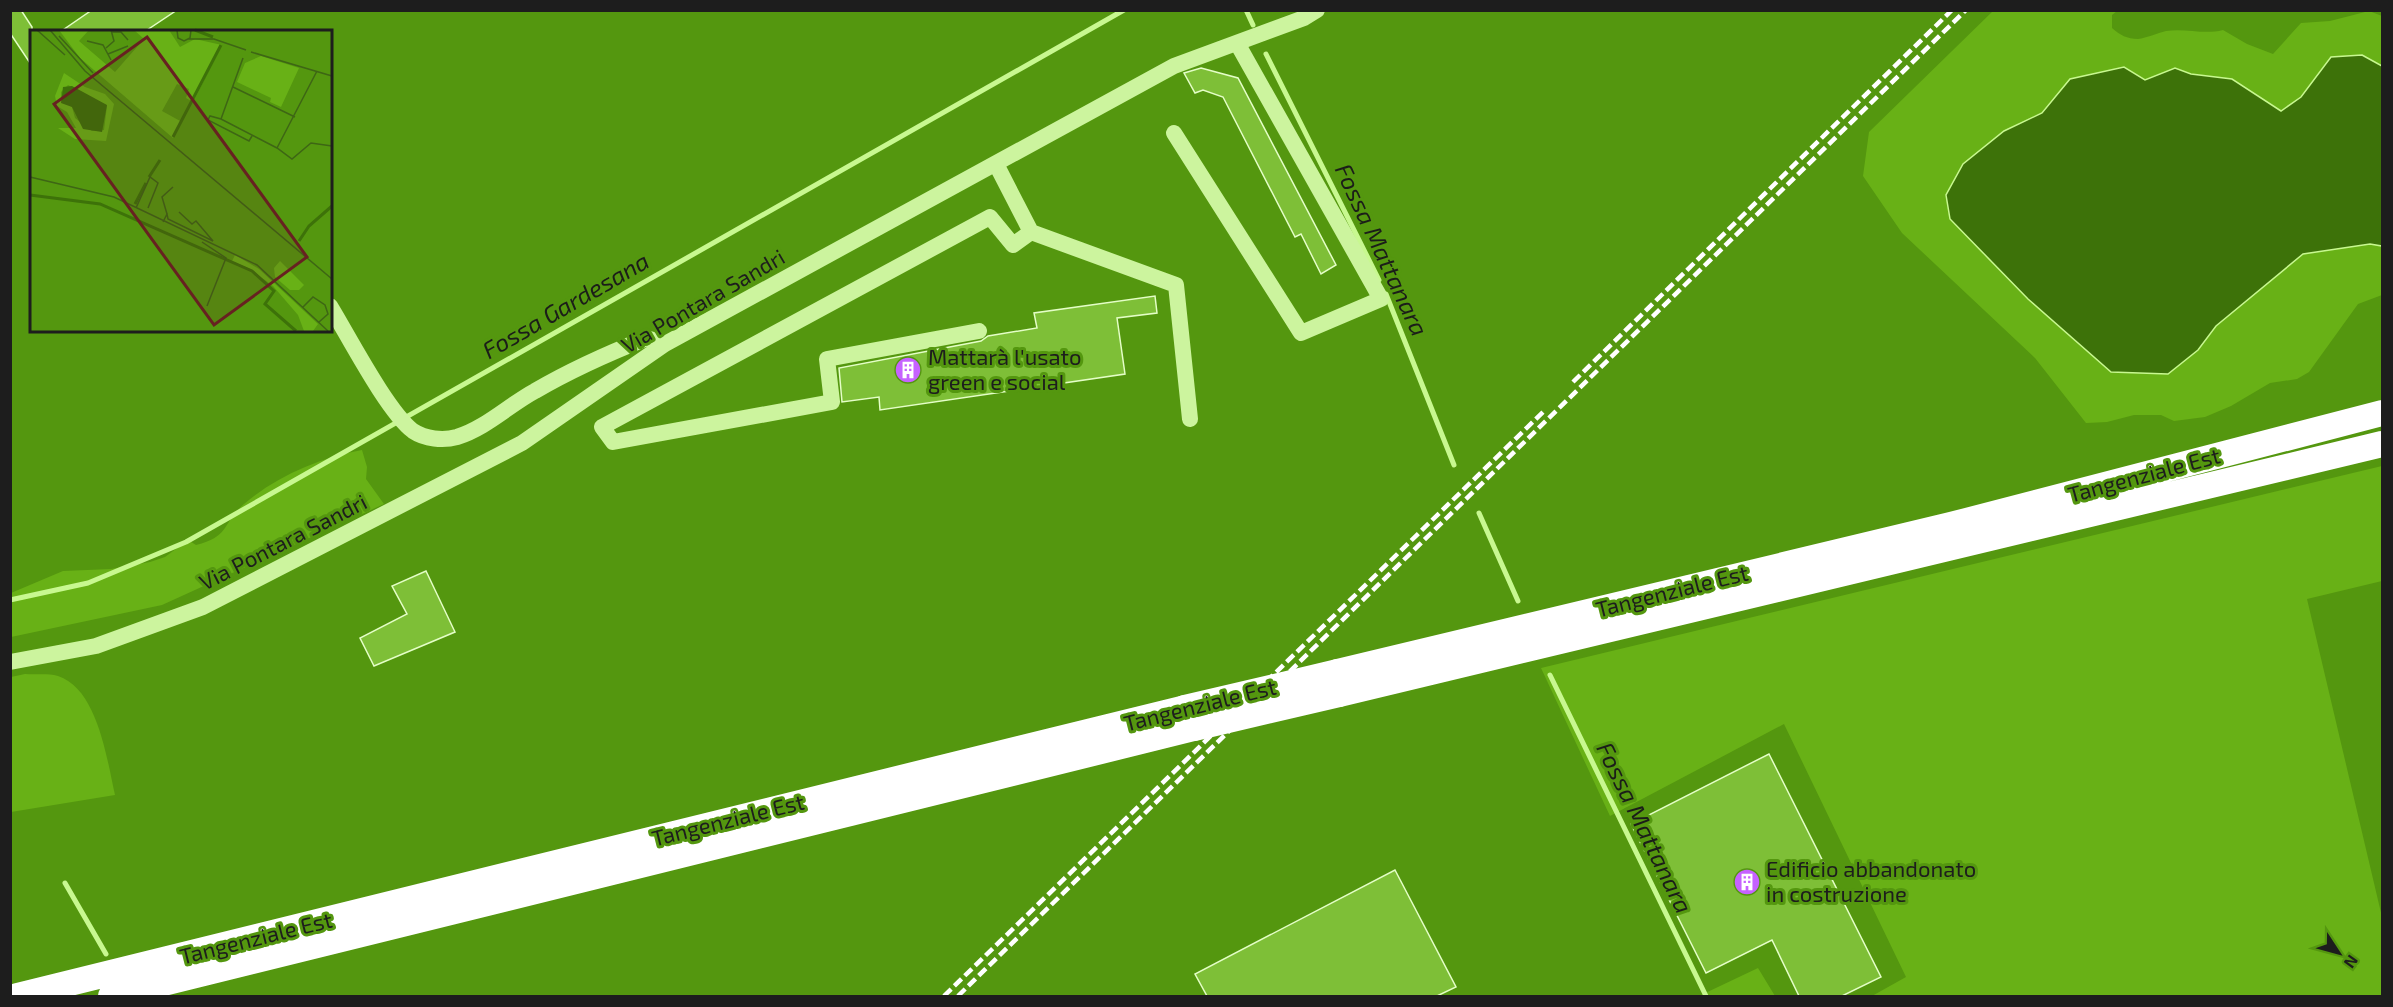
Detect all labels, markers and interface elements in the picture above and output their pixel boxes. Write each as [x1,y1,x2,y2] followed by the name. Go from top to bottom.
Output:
[30,30,332,332] inset map
[1330,159,1435,340] water label: Fossa Mattanara
[616,243,789,357] street label: Via Pontara Sandri
[477,245,654,364] water label: Fossa Gardesana
[928,343,1081,394] place label: Mattarà l'usato green e social
[893,355,923,385] building icon: Mattarà l'usato green e social
[2065,441,2223,507] street label: Tangenziale Est
[195,488,371,595] street label: Via Pontara Sandri
[1593,559,1751,622] street label: Tangenziale Est
[1121,673,1279,736] street label: Tangenziale Est
[1591,737,1699,918] water label: Fossa Mattanara
[649,788,807,851] street label: Tangenziale Est
[1766,855,1976,906] place label: Edificio abbandonato in costruzione
[1732,867,1762,897] building icon: Edificio abbandonato in costruzione
[177,906,335,969] street label: Tangenziale Est
[2309,923,2369,983] north arrow
[2340,952,2363,972] text: N

